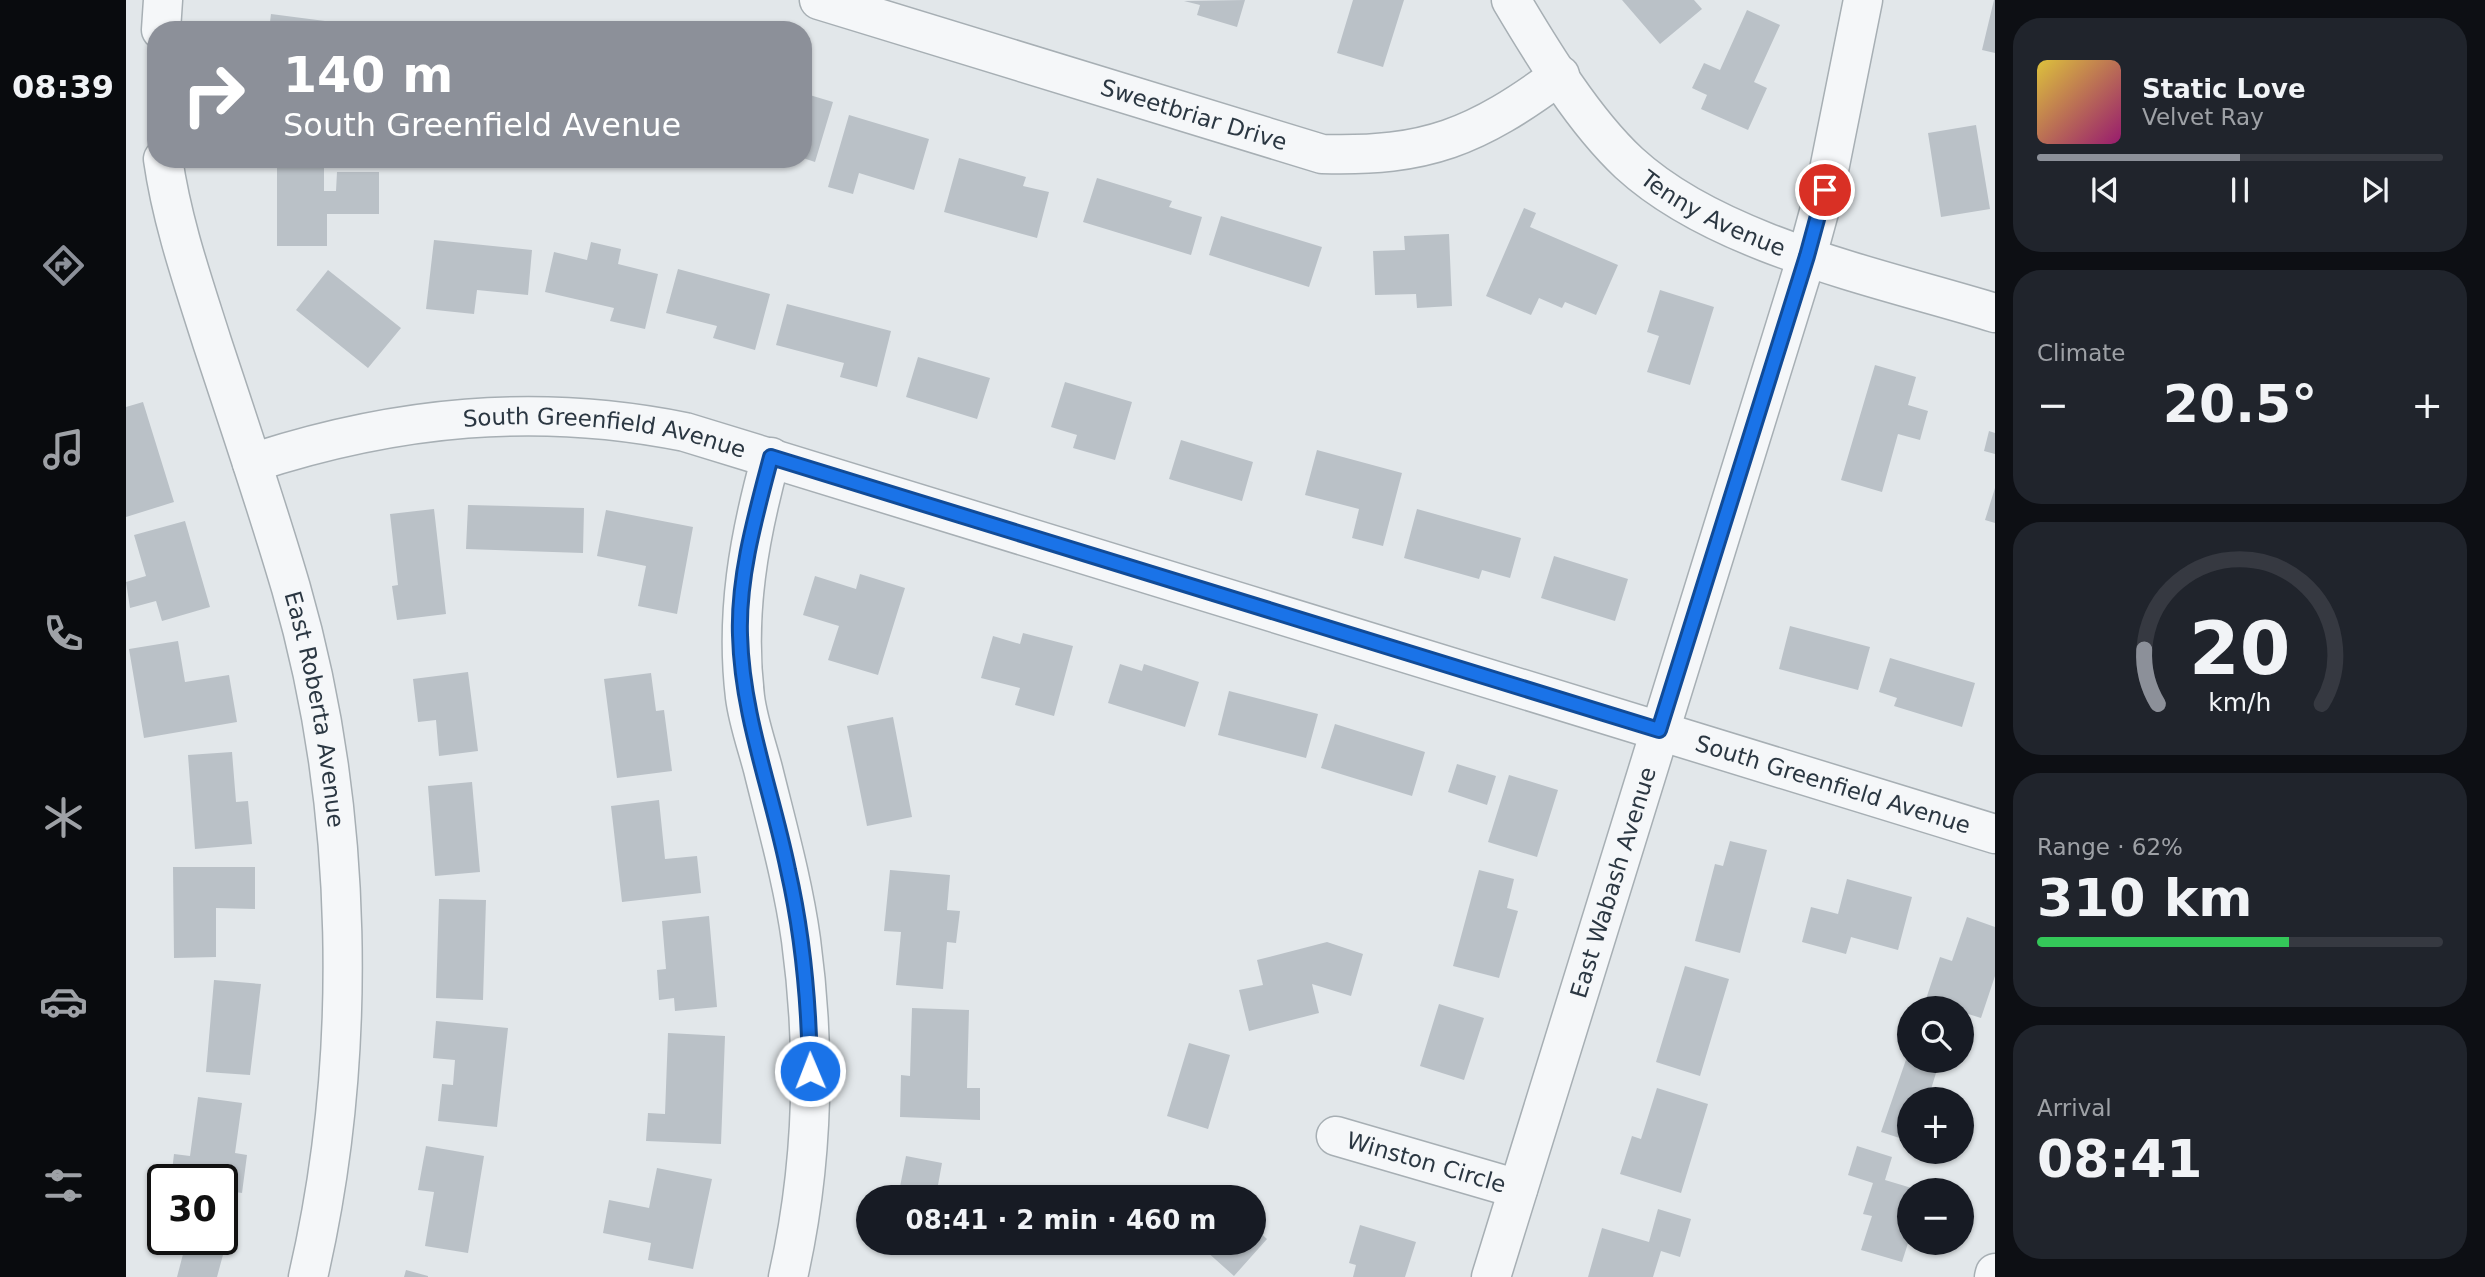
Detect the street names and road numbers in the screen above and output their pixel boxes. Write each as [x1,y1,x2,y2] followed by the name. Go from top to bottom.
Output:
[1098,74,1290,156] street label: Sweetbriar Drive
[1635,165,1789,261] street label: Tenny Avenue
[462,403,749,463] street label: South Greenfield Avenue
[280,588,349,829] street label: East Roberta Avenue
[1692,730,1974,839] street label: South Greenfield Avenue
[1565,764,1661,1001] street label: East Wabash Avenue
[1343,1127,1509,1198] street label: Winston Circle

